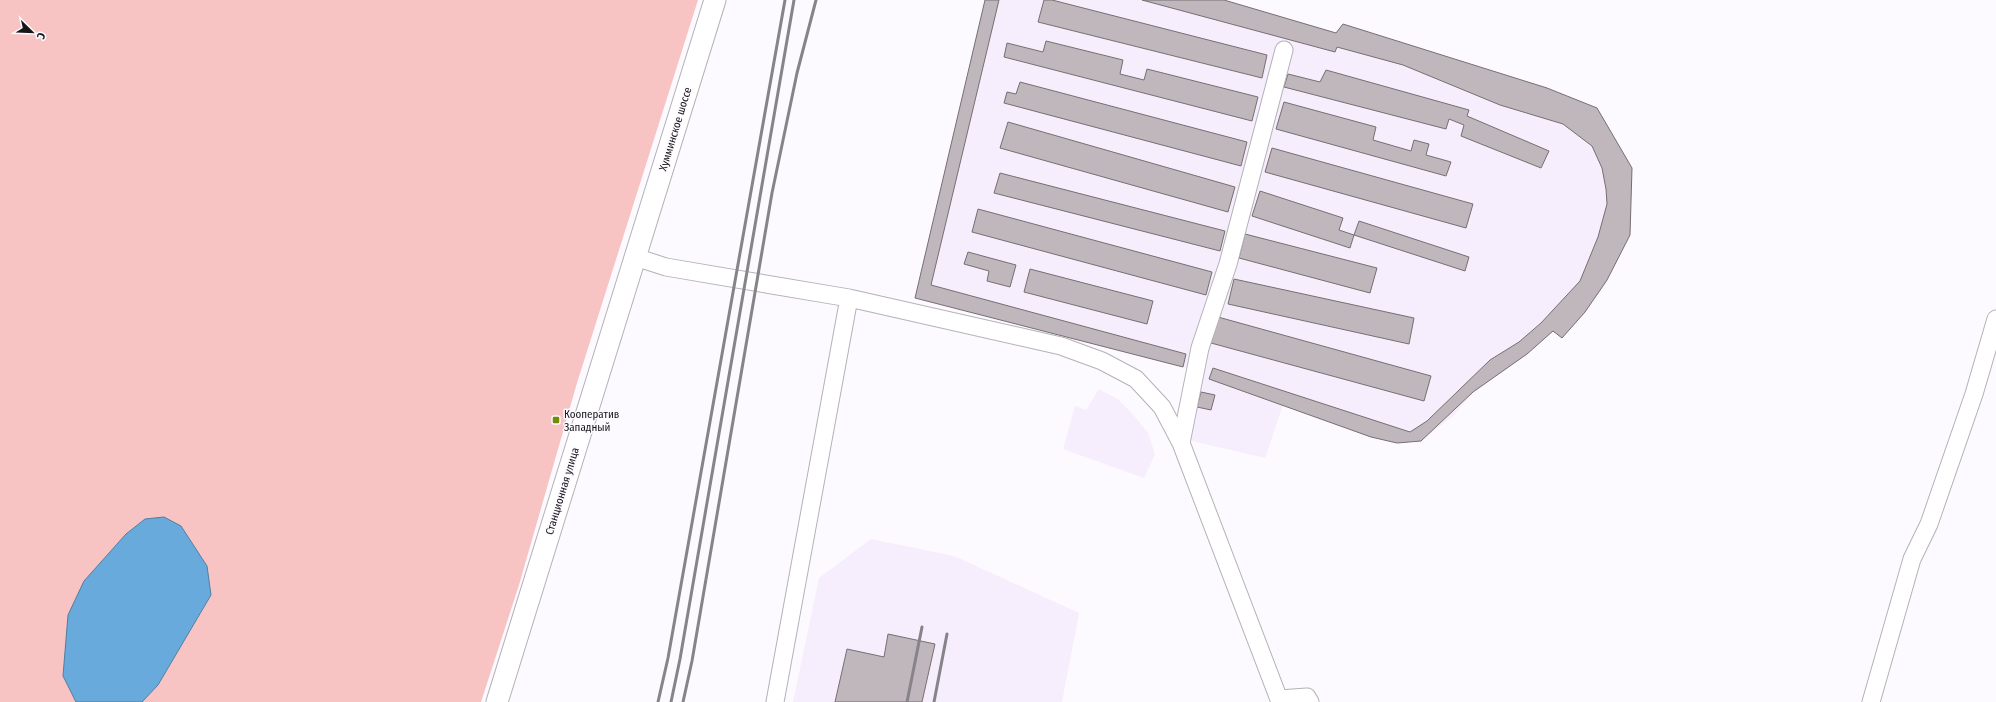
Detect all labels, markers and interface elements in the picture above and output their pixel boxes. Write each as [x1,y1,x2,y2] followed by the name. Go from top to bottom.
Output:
[12,12,52,52] north arrow
[34,31,48,41] text: С
[657,86,694,173] street label: Хумминское шоссе
[564,408,619,434] place label: Кооператив Западный
[551,415,561,425] marker: Кооператив Западный
[543,446,582,536] street label: Станционная улица

